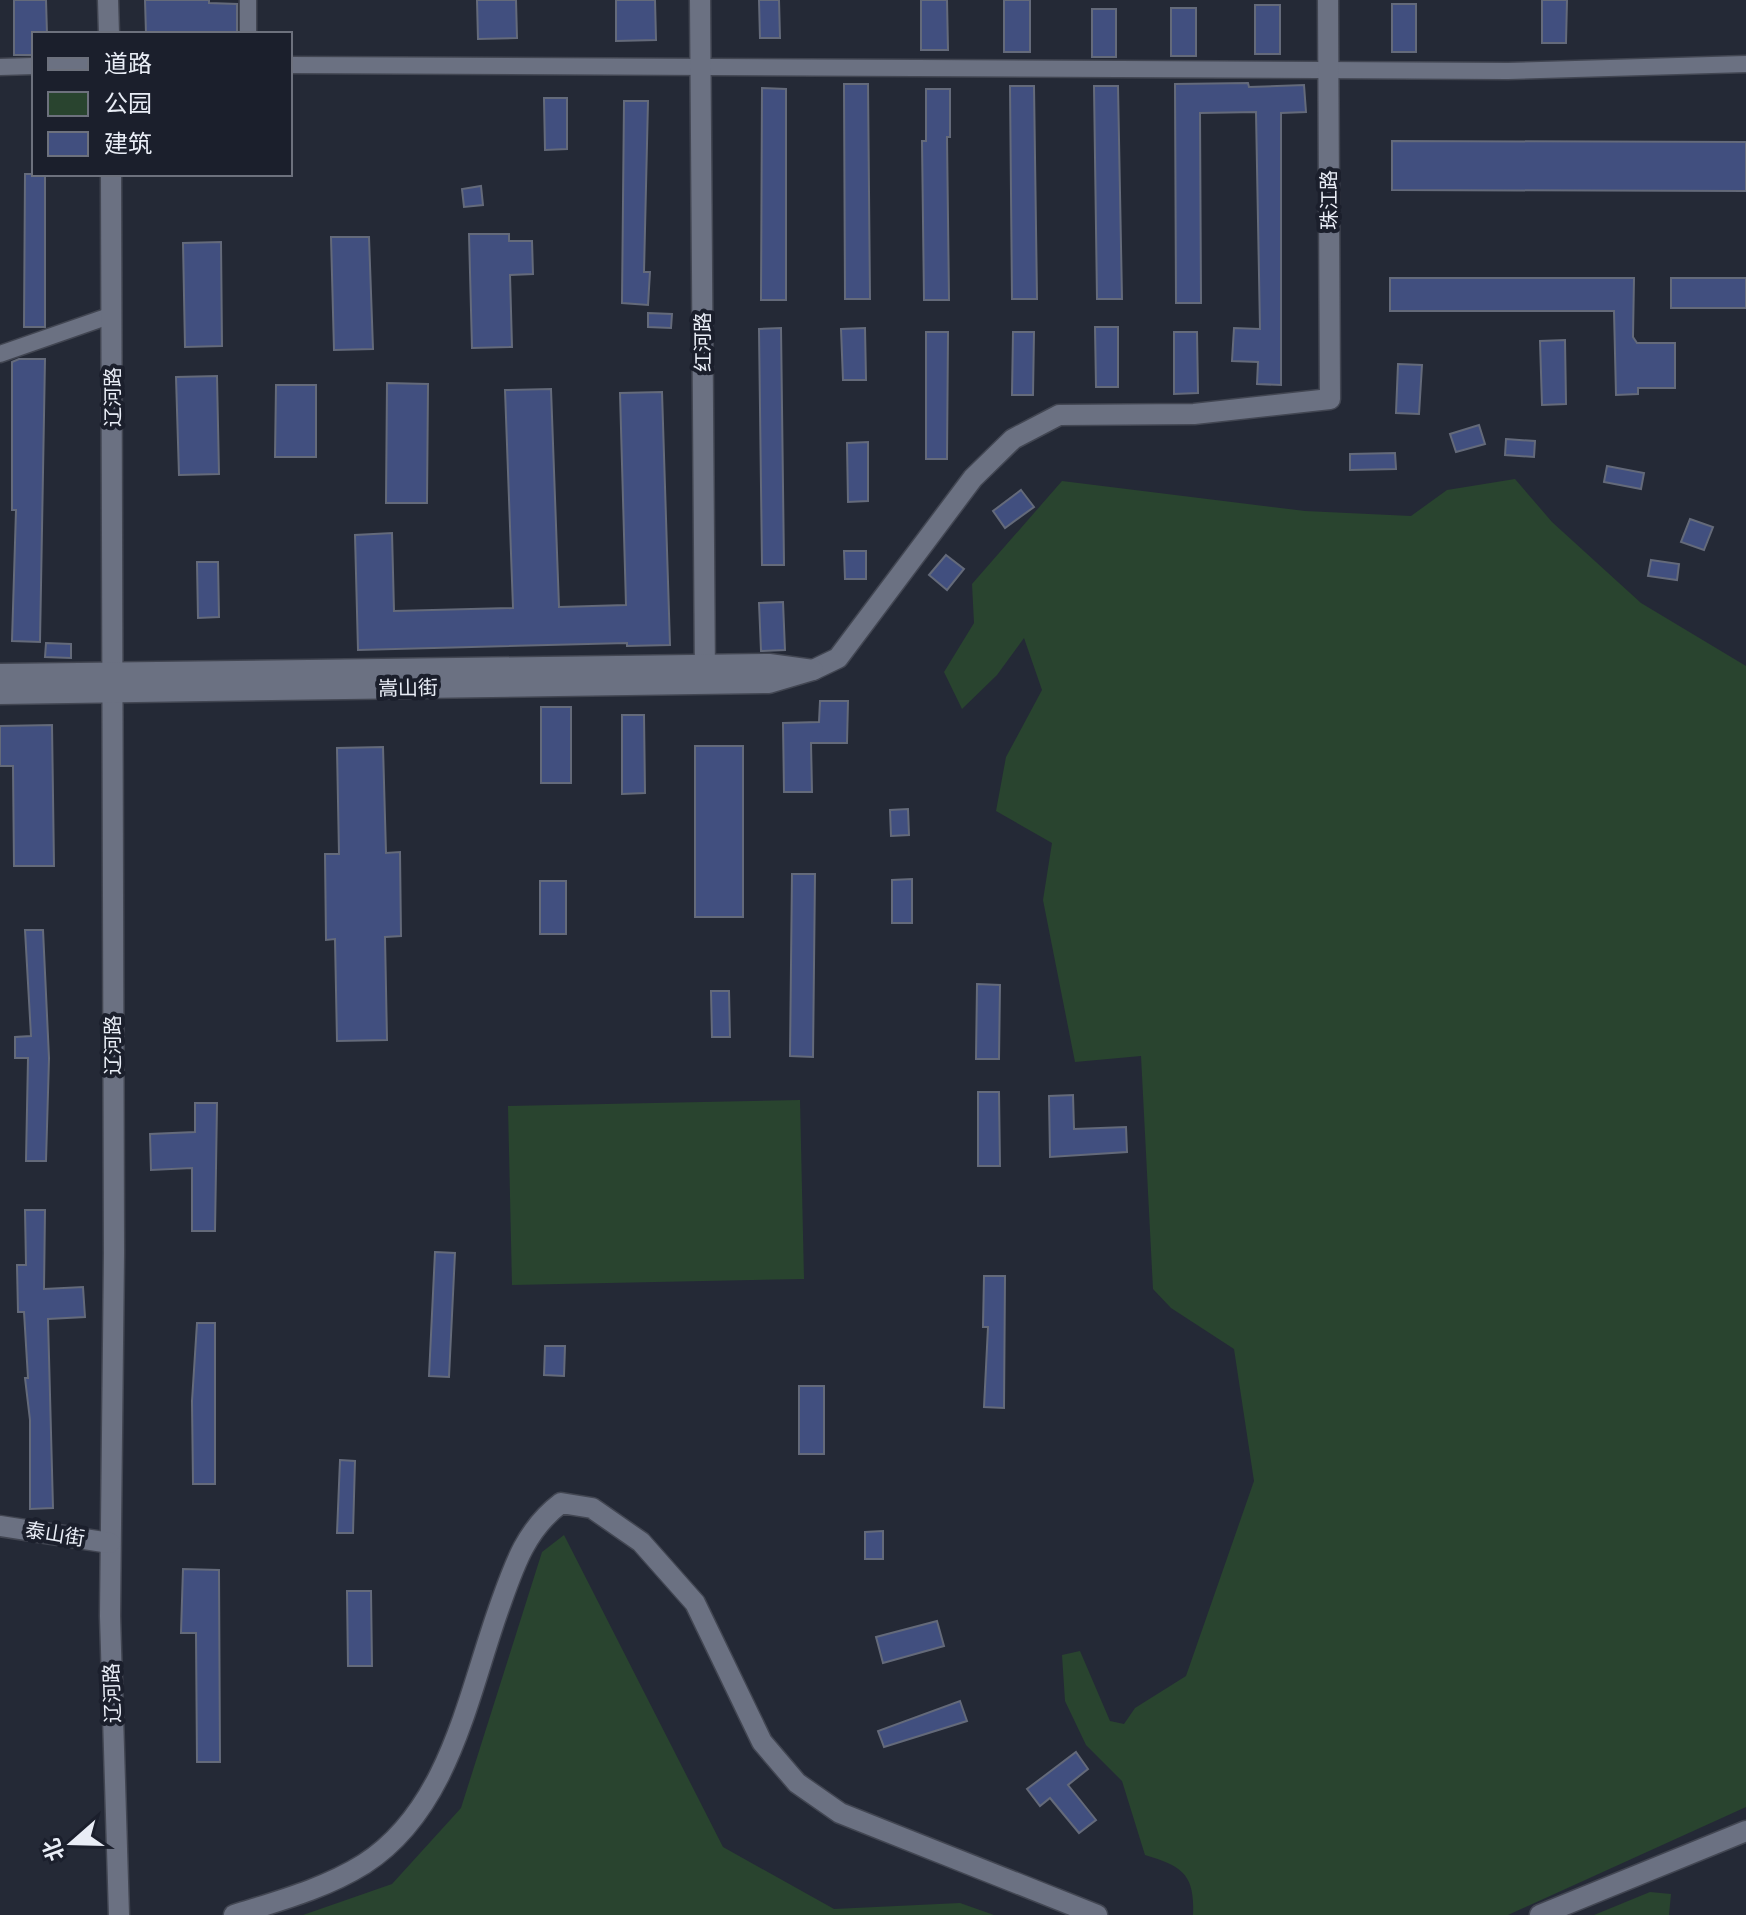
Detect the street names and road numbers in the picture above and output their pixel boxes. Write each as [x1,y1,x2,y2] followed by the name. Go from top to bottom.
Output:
[1315,170,1343,230] street label: 珠江路
[689,312,717,372] street label: 红河路
[99,367,127,427] street label: 辽河路
[378,673,438,703] street label: 嵩山街
[99,1015,127,1075] street label: 辽河路
[23,1515,87,1553] street label: 泰山街
[97,1663,127,1723] street label: 辽河路

